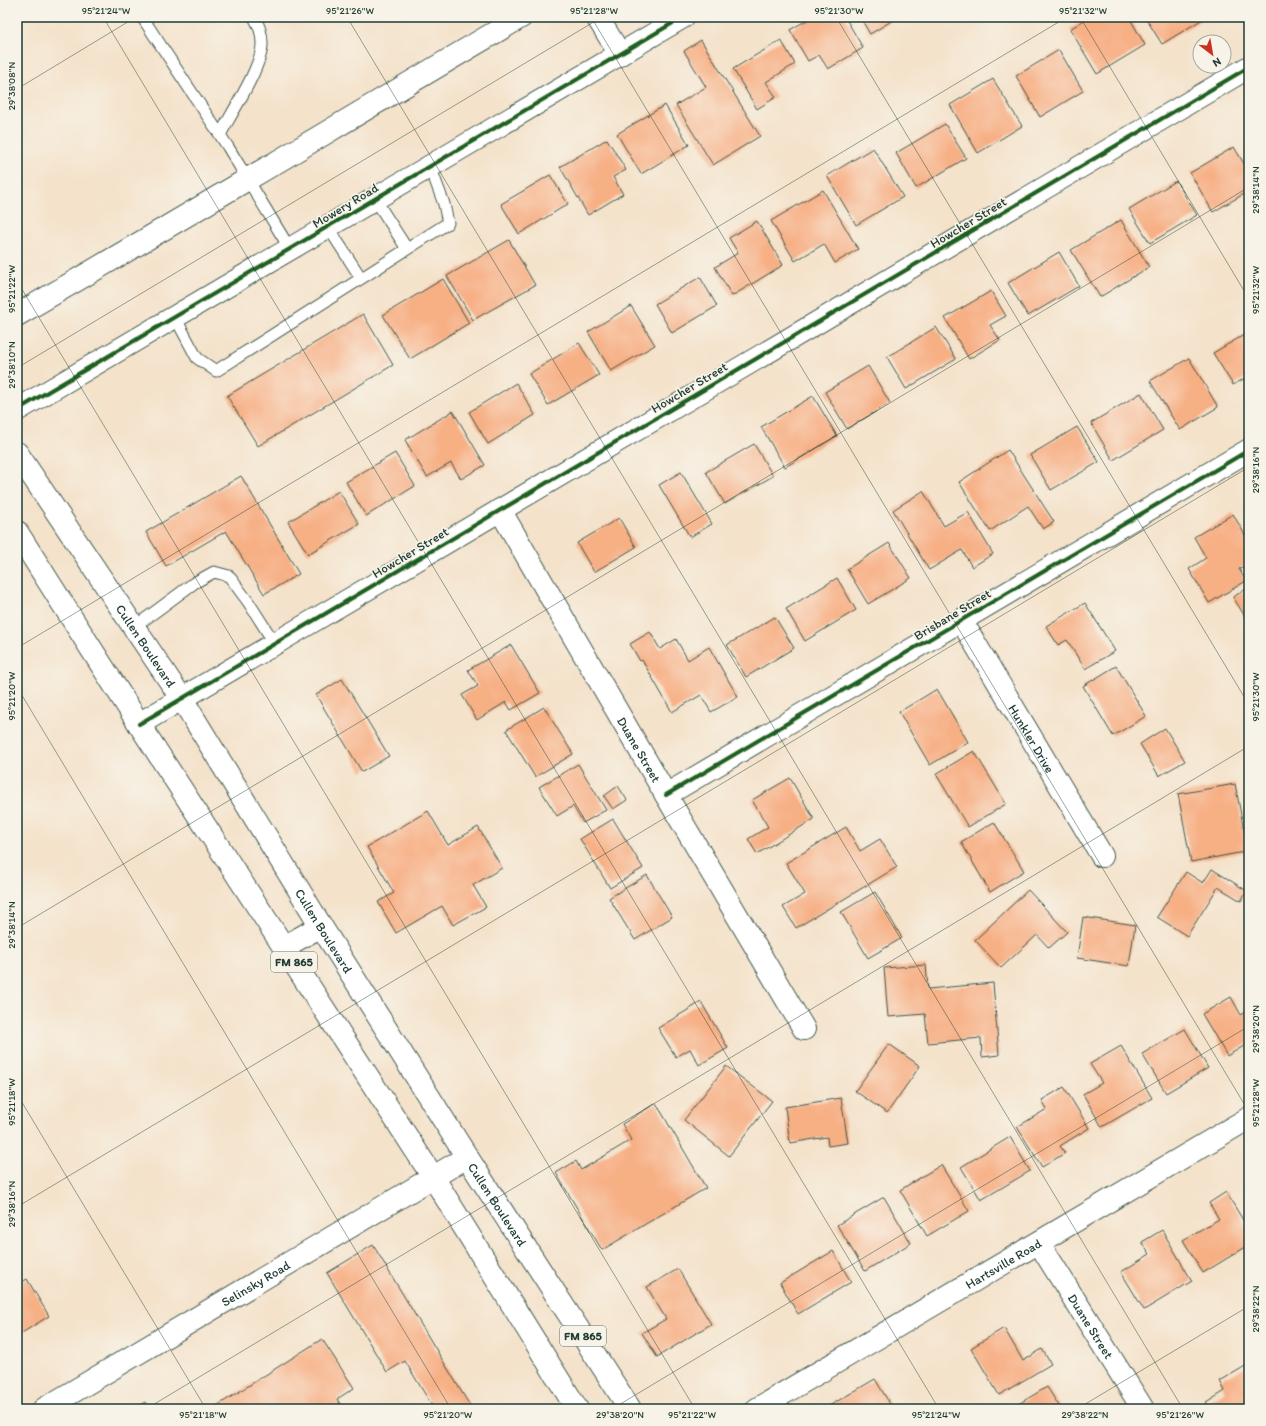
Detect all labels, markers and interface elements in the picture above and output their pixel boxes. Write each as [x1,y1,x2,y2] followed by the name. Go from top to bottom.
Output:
[82,4,131,17] text: 95°21'24"W
[326,4,374,17] text: 95°21'26"W
[570,4,619,17] text: 95°21'28"W
[815,4,864,17] text: 95°21'30"W
[1059,4,1107,17] text: 95°21'32"W
[1192,34,1232,74] north arrow
[1210,55,1223,70] text: N
[5,62,18,110] text: 29°38'08"N
[1249,166,1262,214] text: 29°38'14"N
[310,180,381,231] street label: Mowery Road
[927,194,1009,251] street label: Howcher Street
[5,265,18,313] text: 95°21'22"W
[1249,266,1262,314] text: 95°21'32"W
[5,341,18,389] text: 29°38'10"N
[648,359,730,416] street label: Howcher Street
[1249,446,1262,493] text: 29°38'16"N
[369,524,451,581] street label: Howcher Street
[911,586,993,643] street label: Brisbane Street
[113,602,179,690] street label: Cullen Boulevard
[5,671,18,720] text: 95°21'20"W
[1249,672,1262,722] text: 95°21'30"W
[1005,702,1058,776] street label: Hunkler Drive
[614,714,664,785] street label: Duane Street
[292,886,356,976] street label: Cullen Boulevard
[5,901,18,949] text: 29°38'14"N
[271,952,317,972] road number: FM 865
[1249,1005,1262,1053] text: 29°38'20"N
[5,1078,18,1126] text: 95°21'18"W
[1249,1078,1262,1127] text: 95°21'28"W
[465,1160,530,1249] street label: Cullen Boulevard
[5,1180,18,1227] text: 29°38'16"N
[963,1236,1044,1292] street label: Hartsville Road
[219,1257,293,1310] street label: Selinsky Road
[1249,1285,1262,1333] text: 29°38'22"N
[1065,1291,1117,1362] street label: Duane Street
[560,1326,606,1346] road number: FM 865
[179,1408,227,1421] text: 95°21'18"W
[424,1408,473,1421] text: 95°21'20"W
[596,1408,644,1421] text: 29°38'20"N
[668,1408,716,1421] text: 95°21'22"W
[912,1408,961,1421] text: 95°21'24"W
[1061,1408,1109,1421] text: 29°38'22"N
[1156,1408,1204,1421] text: 95°21'26"W

